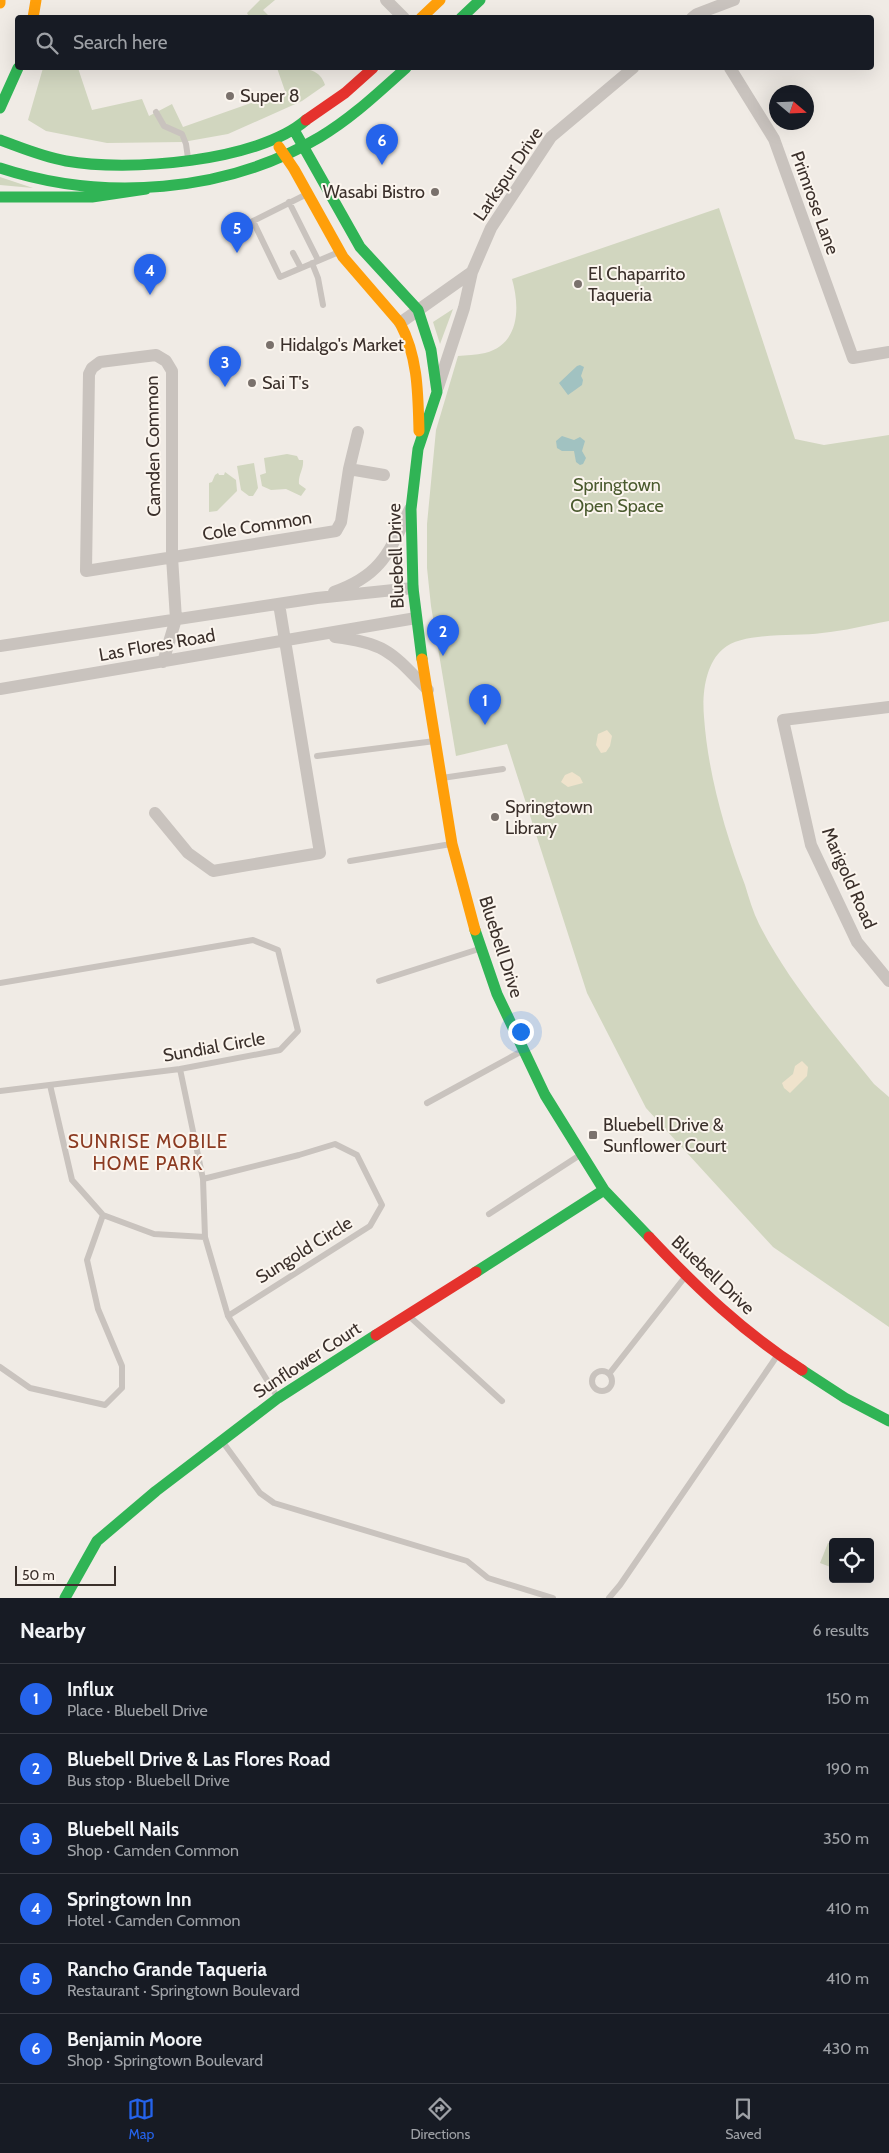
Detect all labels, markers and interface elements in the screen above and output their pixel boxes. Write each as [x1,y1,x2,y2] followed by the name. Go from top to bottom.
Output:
[15,15,874,70] search box
[33,29,61,57] icon: search
[73,31,167,54] text: Search here
[240,85,300,107] place label: Super 8
[769,85,814,130] north arrow
[224,90,236,102] marker: Super 8
[469,123,547,225] street label: Larkspur Drive
[366,124,398,165] pin: 6
[786,148,844,258] street label: Primrose Lane
[323,181,425,203] place label: Wasabi Bistro
[429,186,441,198] marker: Wasabi Bistro
[221,212,253,253] pin: 5
[134,254,166,295] pin: 4
[588,263,686,306] place label: El Chaparrito Taqueria
[572,278,584,290] marker: El Chaparrito Taqueria
[280,334,404,356] place label: Hidalgo's Market
[264,339,276,351] marker: Hidalgo's Market
[209,346,241,387] pin: 3
[262,372,309,394] place label: Sai T's
[141,375,165,517] street label: Camden Common
[246,377,258,389] marker: Sai T's
[570,474,664,517] park label: Springtown Open Space
[383,503,409,609] street label: Bluebell Drive
[201,506,313,546] street label: Cole Common
[427,615,459,656] pin: 2
[97,624,217,666] street label: Las Flores Road
[469,684,501,725] pin: 1
[505,796,593,839] place label: Springtown Library
[489,811,501,823] marker: Springtown Library
[817,824,881,932] street label: Marigold Road
[474,893,528,1001] street label: Bluebell Drive
[508,1019,534,1045] your location
[161,1027,267,1067] street label: Sundial Circle
[603,1114,727,1157] place label: Bluebell Drive & Sunflower Court
[587,1129,599,1141] marker: Bluebell Drive & Sunflower Court
[68,1130,228,1175] district label: SUNRISE MOBILE HOME PARK
[252,1212,356,1288] street label: Sungold Circle
[667,1231,759,1319] street label: Bluebell Drive
[249,1317,365,1403] street label: Sunflower Court
[829,1538,874,1583] map controls
[829,1538,874,1583] button: locate
[15,1563,116,1586] scale bar
[22,1566,55,1584] text: 50 m
[20,1618,86,1643] text: Nearby
[813,1621,869,1640] text: 6 results
[67,1678,114,1701] text: Influx
[33,1689,39,1708] text: 1
[826,1689,869,1708] text: 150 m
[67,1701,208,1720] text: Place · Bluebell Drive
[67,1748,330,1771] text: Bluebell Drive & Las Flores Road
[32,1759,40,1778] text: 2
[826,1759,869,1778] text: 190 m
[67,1771,230,1790] text: Bus stop · Bluebell Drive
[67,1818,179,1841] text: Bluebell Nails
[32,1829,40,1848] text: 3
[823,1829,869,1848] text: 350 m
[67,1841,239,1860] text: Shop · Camden Common
[67,1888,192,1911] text: Springtown Inn
[31,1899,41,1918] text: 4
[826,1899,869,1918] text: 410 m
[67,1911,241,1930] text: Hotel · Camden Common
[67,1958,267,1981] text: Rancho Grande Taqueria
[32,1969,40,1988] text: 5
[826,1969,869,1988] text: 410 m
[67,1981,300,2000] text: Restaurant · Springtown Boulevard
[67,2028,202,2051] text: Benjamin Moore
[32,2039,41,2058] text: 6
[822,2039,869,2058] text: 430 m
[67,2051,263,2070] text: Shop · Springtown Boulevard
[127,2095,155,2143] tab: Map
[410,2095,470,2143] tab: Directions
[725,2095,762,2143] tab: Saved

